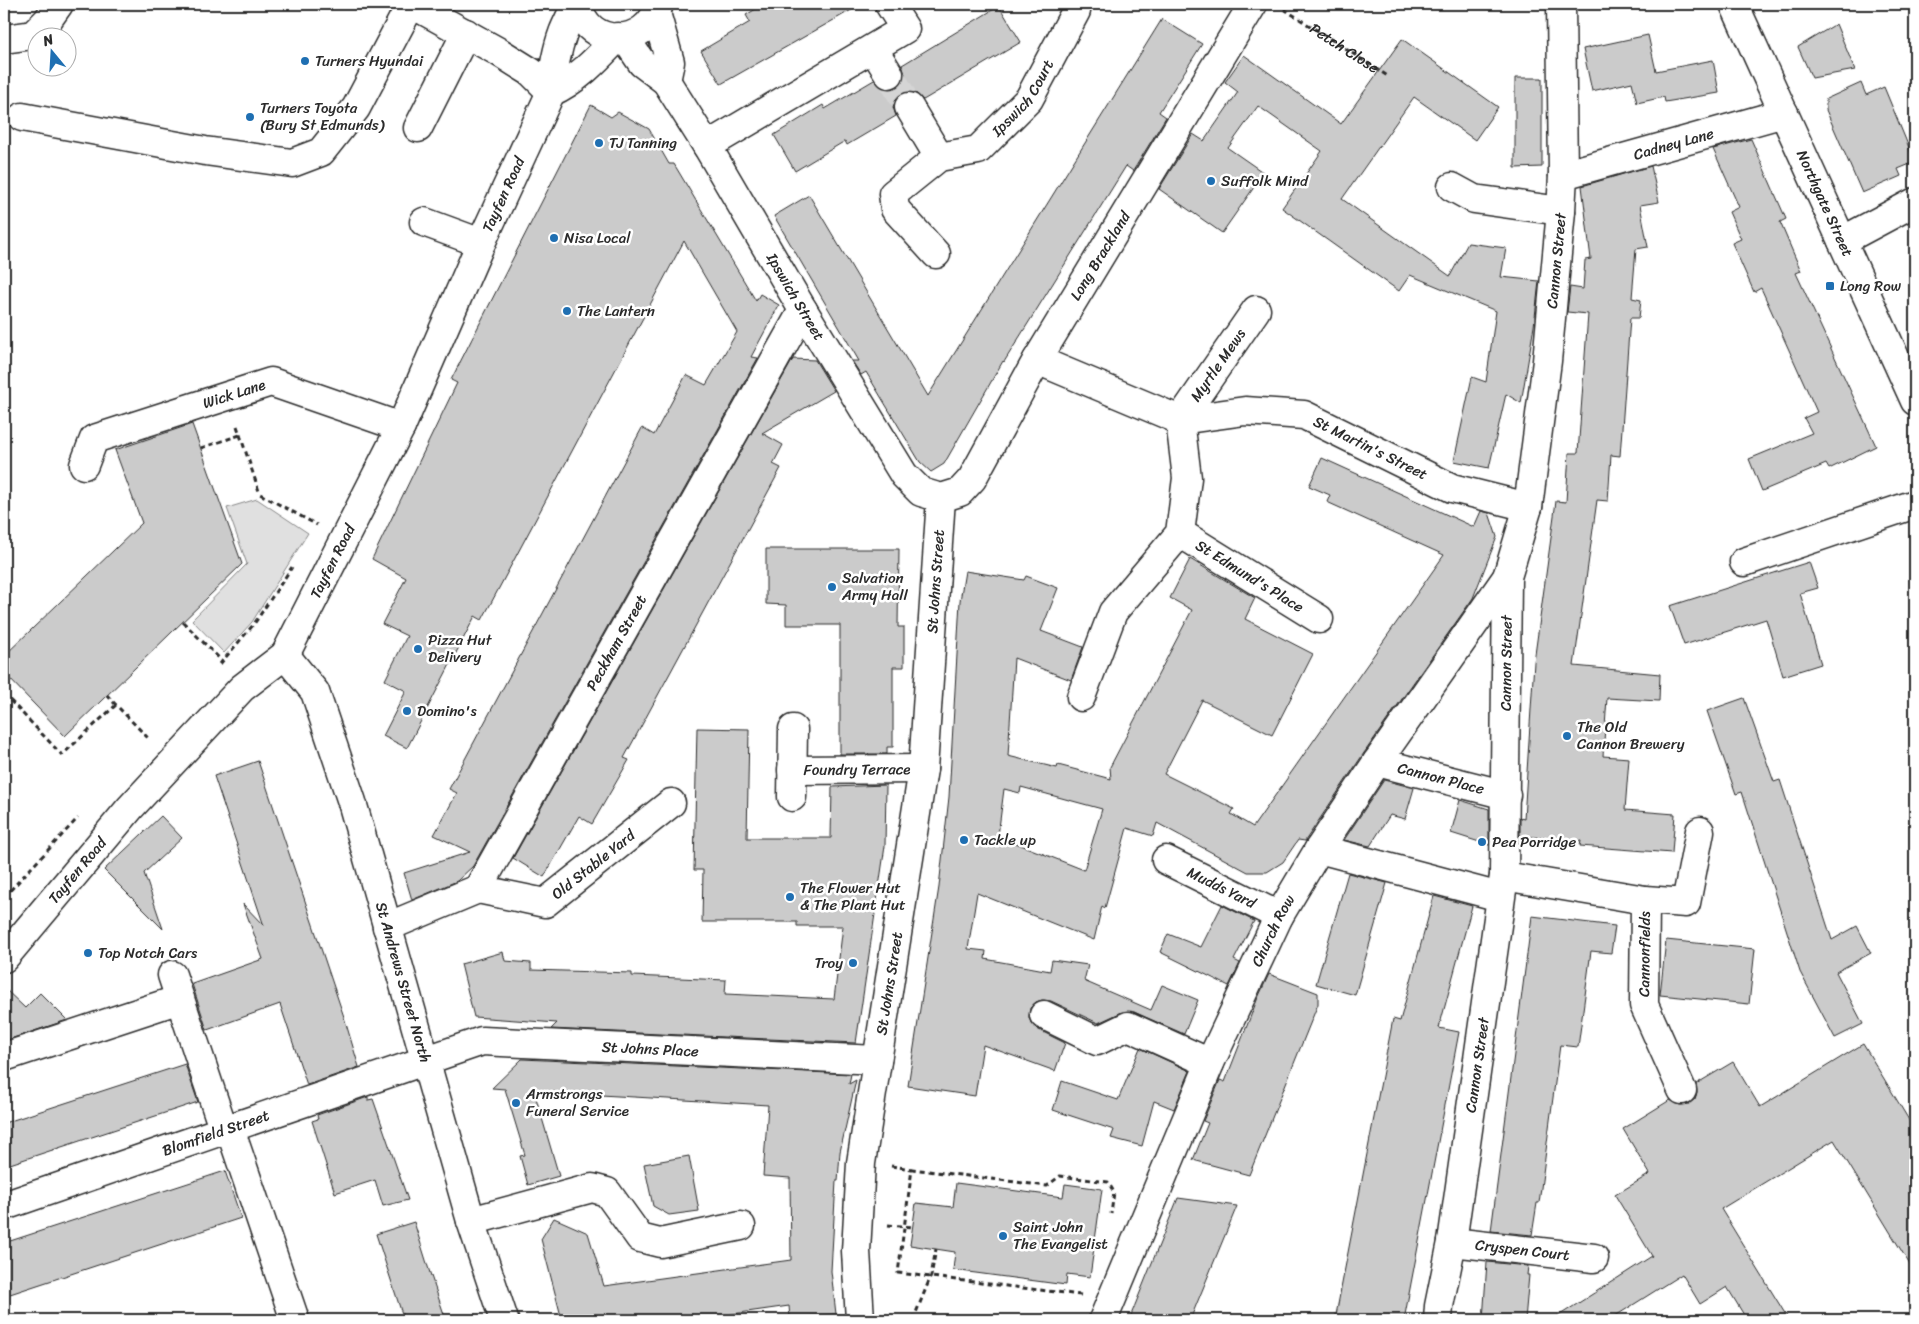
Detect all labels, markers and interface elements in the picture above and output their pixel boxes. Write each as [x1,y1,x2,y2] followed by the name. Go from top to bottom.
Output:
[1304,16,1385,81] street label: Petch Close
[39,27,57,54] text: N
[28,28,78,78] north arrow
[315,48,424,74] place label: Turners Hyundai
[984,54,1061,144] street label: Ipswich Court
[299,55,311,67] marker: Turners Hyundai
[260,95,385,138] place label: Turners Toyota (Bury St Edmunds)
[244,111,256,123] marker: Turners Toyota (Bury St Edmunds)
[1630,120,1717,168] street label: Cadney Lane
[609,130,677,156] place label: TJ Tanning
[593,137,605,149] marker: TJ Tanning
[1789,146,1861,261] street label: Northgate Street
[475,152,533,237] street label: Tayfen Road
[1221,168,1309,194] place label: Suffolk Mind
[1205,175,1217,187] marker: Suffolk Mind
[1063,205,1138,306] street label: Long Brackland
[1539,211,1574,310] street label: Cannon Street
[564,225,631,251] place label: Nisa Local
[548,232,560,244] marker: Nisa Local
[759,247,832,346] street label: Ipswich Street
[1840,273,1902,299] place label: Long Row
[1824,280,1836,292] marker: Long Row
[577,298,655,324] place label: The Lantern
[561,305,573,317] marker: The Lantern
[1183,322,1253,407] street label: Myrtle Mews
[199,372,269,416] street label: Wick Lane
[1309,409,1433,487] street label: St Martin's Street
[303,519,363,603] street label: Tayfen Road
[919,528,952,634] street label: St Johns Street
[1190,533,1309,620] street label: St Edmund's Place
[841,565,909,608] place label: Salvation Army Hall
[826,581,838,593] marker: Salvation Army Hall
[579,589,654,696] street label: Peckham Street
[1493,614,1520,711] street label: Cannon Street
[428,627,493,670] place label: Pizza Hut Delivery
[412,643,424,655] marker: Pizza Hut Delivery
[417,698,477,724] place label: Domino's
[401,705,413,717] marker: Domino's
[1577,714,1685,757] place label: The Old Cannon Brewery
[1561,730,1573,742] marker: The Old Cannon Brewery
[1395,755,1488,802] street label: Cannon Place
[803,756,911,783] street label: Foundry Terrace
[545,822,642,906] street label: Old Stable Yard
[974,827,1036,853] place label: Tackle up
[1492,829,1576,855] place label: Pea Porridge
[41,831,114,910] street label: Tayfen Road
[958,834,970,846] marker: Tackle up
[1476,836,1488,848] marker: Pea Porridge
[1182,859,1262,916] street label: Mudds Yard
[800,875,906,918] place label: The Flower Hut & The Plant Hut
[1244,889,1302,971] street label: Church Row
[784,891,796,903] marker: The Flower Hut & The Plant Hut
[368,899,438,1066] street label: St Andrews Street North
[1631,910,1658,997] street label: Cannonfields
[868,930,910,1037] street label: St Johns Street
[98,940,198,966] place label: Top Notch Cars
[82,947,94,959] marker: Top Notch Cars
[814,950,843,976] place label: Troy
[847,957,859,969] marker: Troy
[1458,1015,1497,1114] street label: Cannon Street
[601,1034,700,1064] street label: St Johns Place
[525,1081,629,1124] place label: Armstrongs Funeral Service
[510,1097,522,1109] marker: Armstrongs Funeral Service
[159,1102,273,1163] street label: Blomfield Street
[1013,1214,1108,1257] place label: Saint John The Evangelist
[997,1230,1009,1242] marker: Saint John The Evangelist
[1474,1232,1572,1268] street label: Cryspen Court

